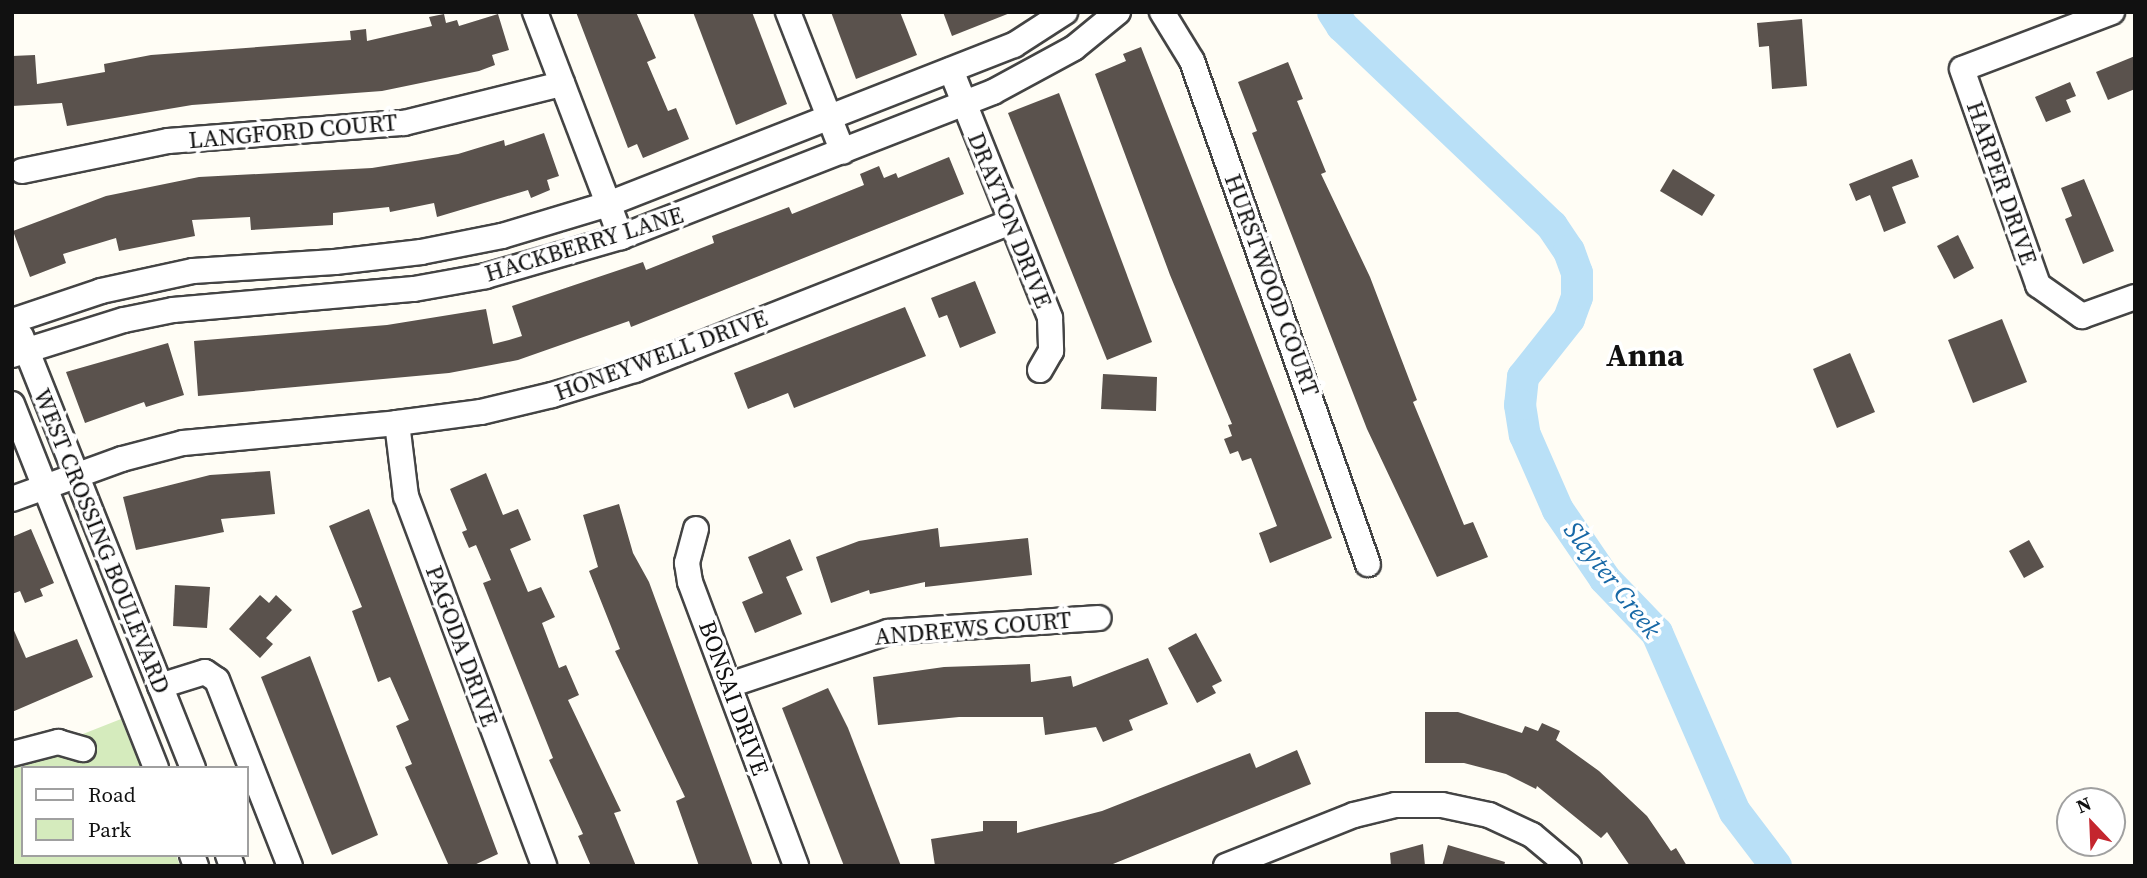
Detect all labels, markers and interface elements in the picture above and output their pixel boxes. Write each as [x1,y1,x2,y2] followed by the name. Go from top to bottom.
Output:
[1960,97,2044,269] street label: HARPER DRIVE
[187,108,399,154] street label: LANGFORD COURT
[962,128,1058,312] street label: DRAYTON DRIVE
[1218,170,1326,400] street label: HURSTWOOD COURT
[481,200,687,288] street label: HACKBERRY LANE
[551,303,771,407] street label: HONEYWELL DRIVE
[1606,336,1684,374] district label: Anna
[27,384,177,698] street label: WEST CROSSING BOULEVARD
[1557,516,1667,644] water label: Slayter Creek
[420,562,504,730] street label: PAGODA DRIVE
[873,605,1073,651] street label: ANDREWS COURT
[693,617,775,779] street label: BONSAI DRIVE
[21,766,248,857] legend
[88,780,136,809] text: Road
[2056,787,2126,857] north arrow
[2072,790,2095,819] text: N
[88,815,131,844] text: Park

